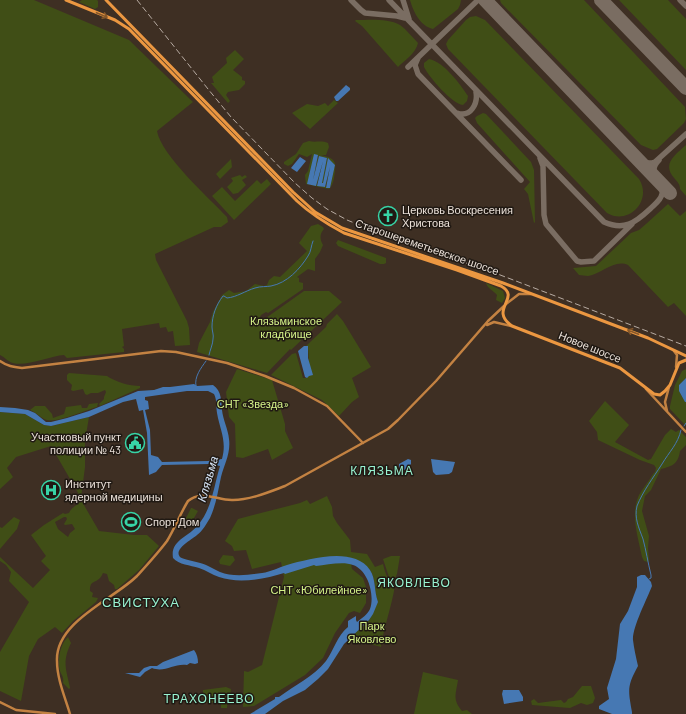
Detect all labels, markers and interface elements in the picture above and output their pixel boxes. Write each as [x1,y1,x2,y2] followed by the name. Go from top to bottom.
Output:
[96,11,108,19] one-way arrow
[402,203,513,229] place label: Церковь Воскресения Христова
[377,205,399,227] church icon: Церковь Воскресения Христова
[354,216,501,277] street label: Старошереметьевское шоссе
[250,314,322,340] park label: Клязьминское кладбище
[627,327,639,335] one-way arrow
[557,328,623,365] street label: Новое шоссе
[217,397,289,410] park label: СНТ «Звезда»
[31,430,121,456] place label: Участковый пункт полиции № 43
[124,432,146,454] public building icon: Участковый пункт полиции № 43
[194,454,220,503] water label: Клязьма
[350,463,414,477] district label: КЛЯЗЬМА
[65,477,163,503] place label: Институт ядерной медицины
[40,479,62,501] hospital icon: Институт ядерной медицины
[120,511,142,533] sports icon: Спорт Дом
[145,515,199,528] place label: Спорт Дом
[377,575,451,589] district label: ЯКОВЛЕВО
[270,583,368,596] park label: СНТ «Юбилейное»
[102,594,180,610] district label: СВИСТУХА
[348,619,396,645] park label: Парк Яковлево
[163,691,255,705] district label: ТРАХОНЕЕВО

